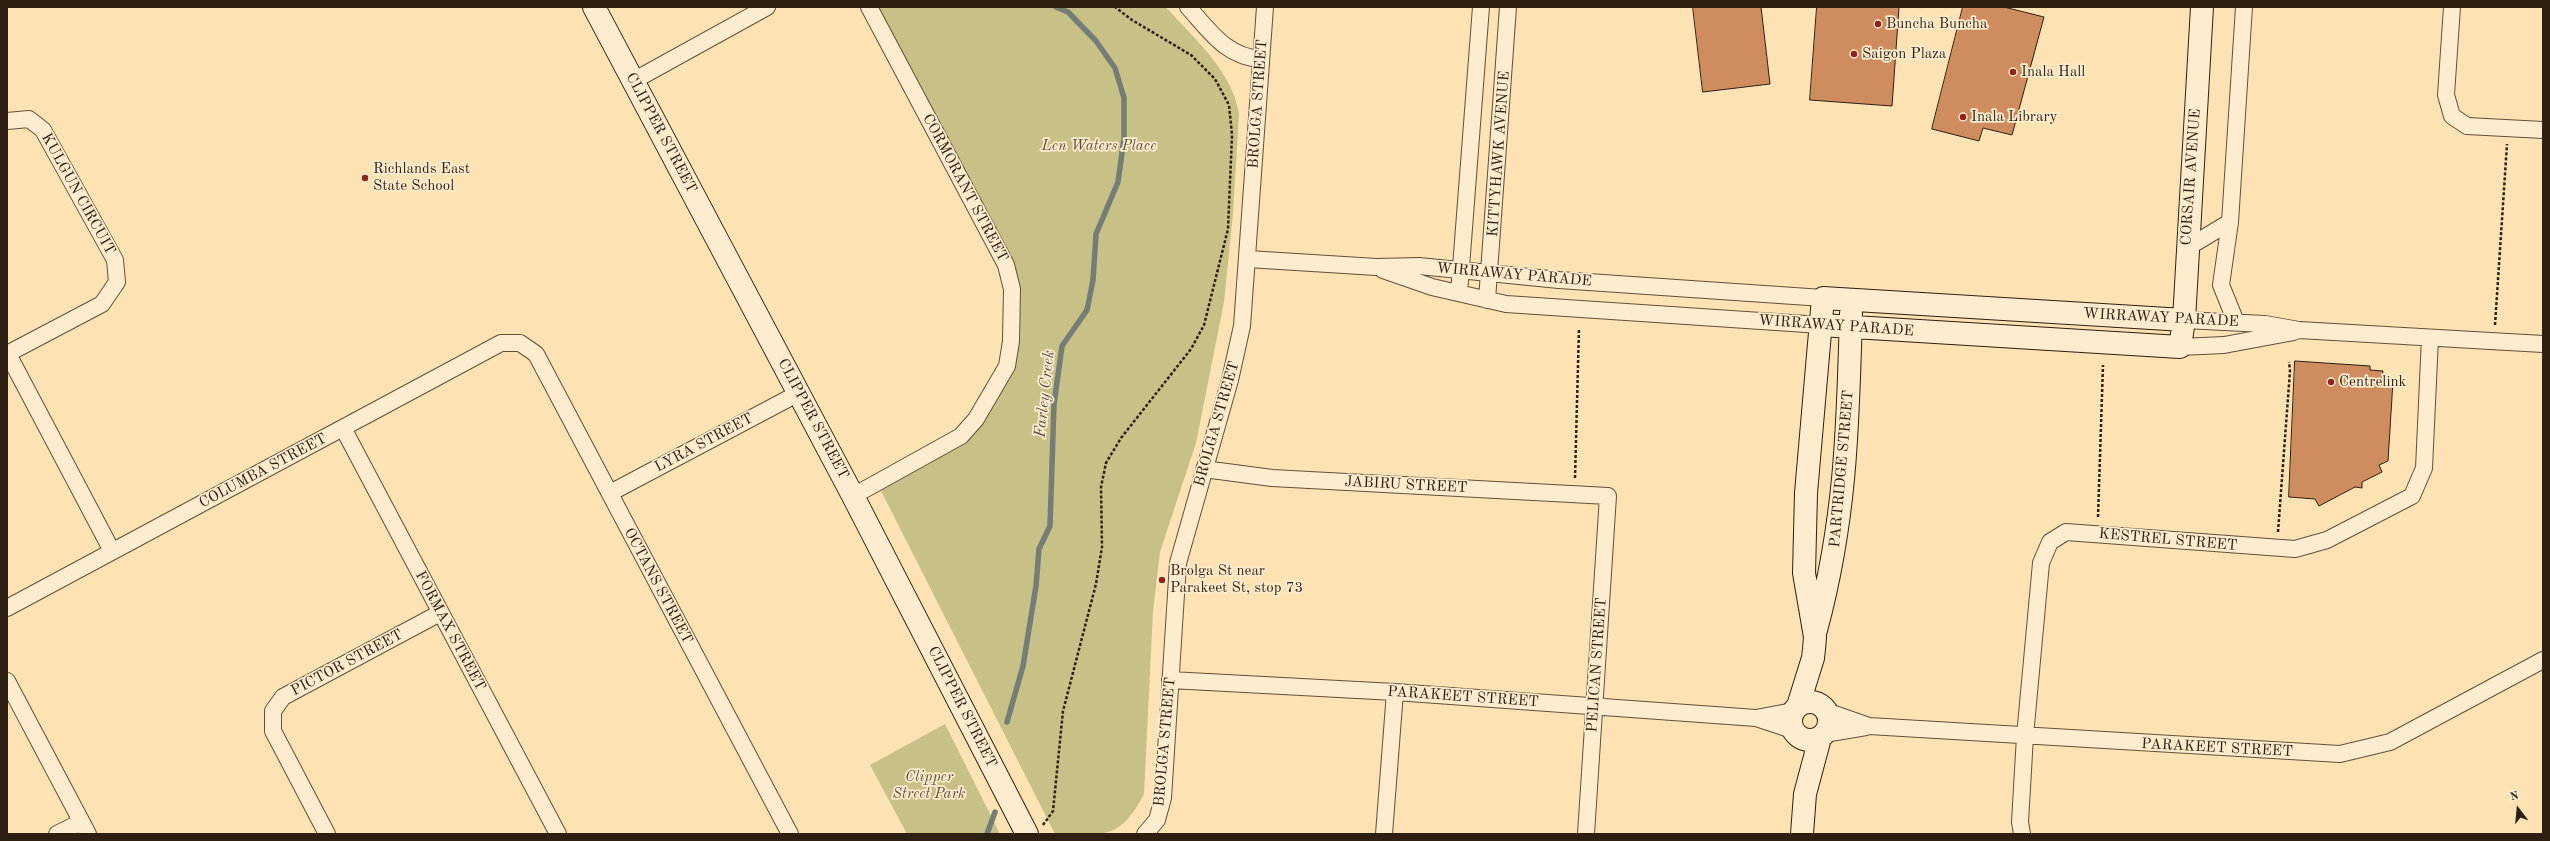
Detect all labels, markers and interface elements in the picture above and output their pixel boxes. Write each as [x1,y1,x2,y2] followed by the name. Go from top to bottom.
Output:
[1886,15,1987,33] place label: Buncha Buncha
[1873,19,1883,29] marker: Buncha Buncha
[1244,39,1272,169] street label: BROLGA STREET
[1862,45,1946,63] place label: Saigon Plaza
[1849,49,1859,59] marker: Saigon Plaza
[2021,63,2085,81] place label: Inala Hall
[2008,67,2018,77] marker: Inala Hall
[622,70,700,196] street label: CLIPPER STREET
[1484,70,1514,238] street label: KITTYHAWK AVENUE
[1971,108,2058,126] place label: Inala Library
[2177,108,2205,246] street label: CORSAIR AVENUE
[918,111,1012,265] street label: CORMORANT STREET
[1958,112,1968,122] marker: Inala Library
[37,130,119,258] street label: KULGUN CIRCUIT
[1042,137,1156,155] park label: Len Waters Place
[373,160,470,195] place label: Richlands East State School
[360,173,370,183] marker: Richlands East State School
[1436,259,1592,291] street label: WIRRAWAY PARADE
[2083,305,2239,331] street label: WIRRAWAY PARADE
[1758,312,1914,340] street label: WIRRAWAY PARADE
[1031,349,1059,439] water label: Farley Creek
[774,356,852,482] street label: CLIPPER STREET
[1190,359,1244,489] street label: BROLGA STREET
[2339,373,2406,391] place label: Centrelink
[2326,377,2336,387] marker: Centrelink
[1826,390,1858,548] street label: PARTRIDGE STREET
[652,410,756,476] street label: LYRA STREET
[196,430,330,512] street label: COLUMBA STREET
[1344,473,1468,497] street label: JABIRU STREET
[620,525,696,647] street label: OCTANS STREET
[2098,525,2238,555] street label: KESTREL STREET
[1170,562,1303,597] place label: Brolga St near Parakeet St, stop 73
[411,568,489,694] street label: FORMAX STREET
[1157,575,1167,585] marker: Brolga St near Parakeet St, stop 73
[1583,597,1611,733] street label: PELICAN STREET
[288,626,406,700] street label: PICTOR STREET
[924,643,1000,771] street label: CLIPPER STREET
[1150,677,1180,807] street label: BROLGA STREET
[1387,683,1539,711] street label: PARAKEET STREET
[2141,735,2293,761] street label: PARAKEET STREET
[893,768,965,803] park label: Clipper Street Park
[2498,789,2538,829] north arrow
[2509,791,2520,803] text: N

